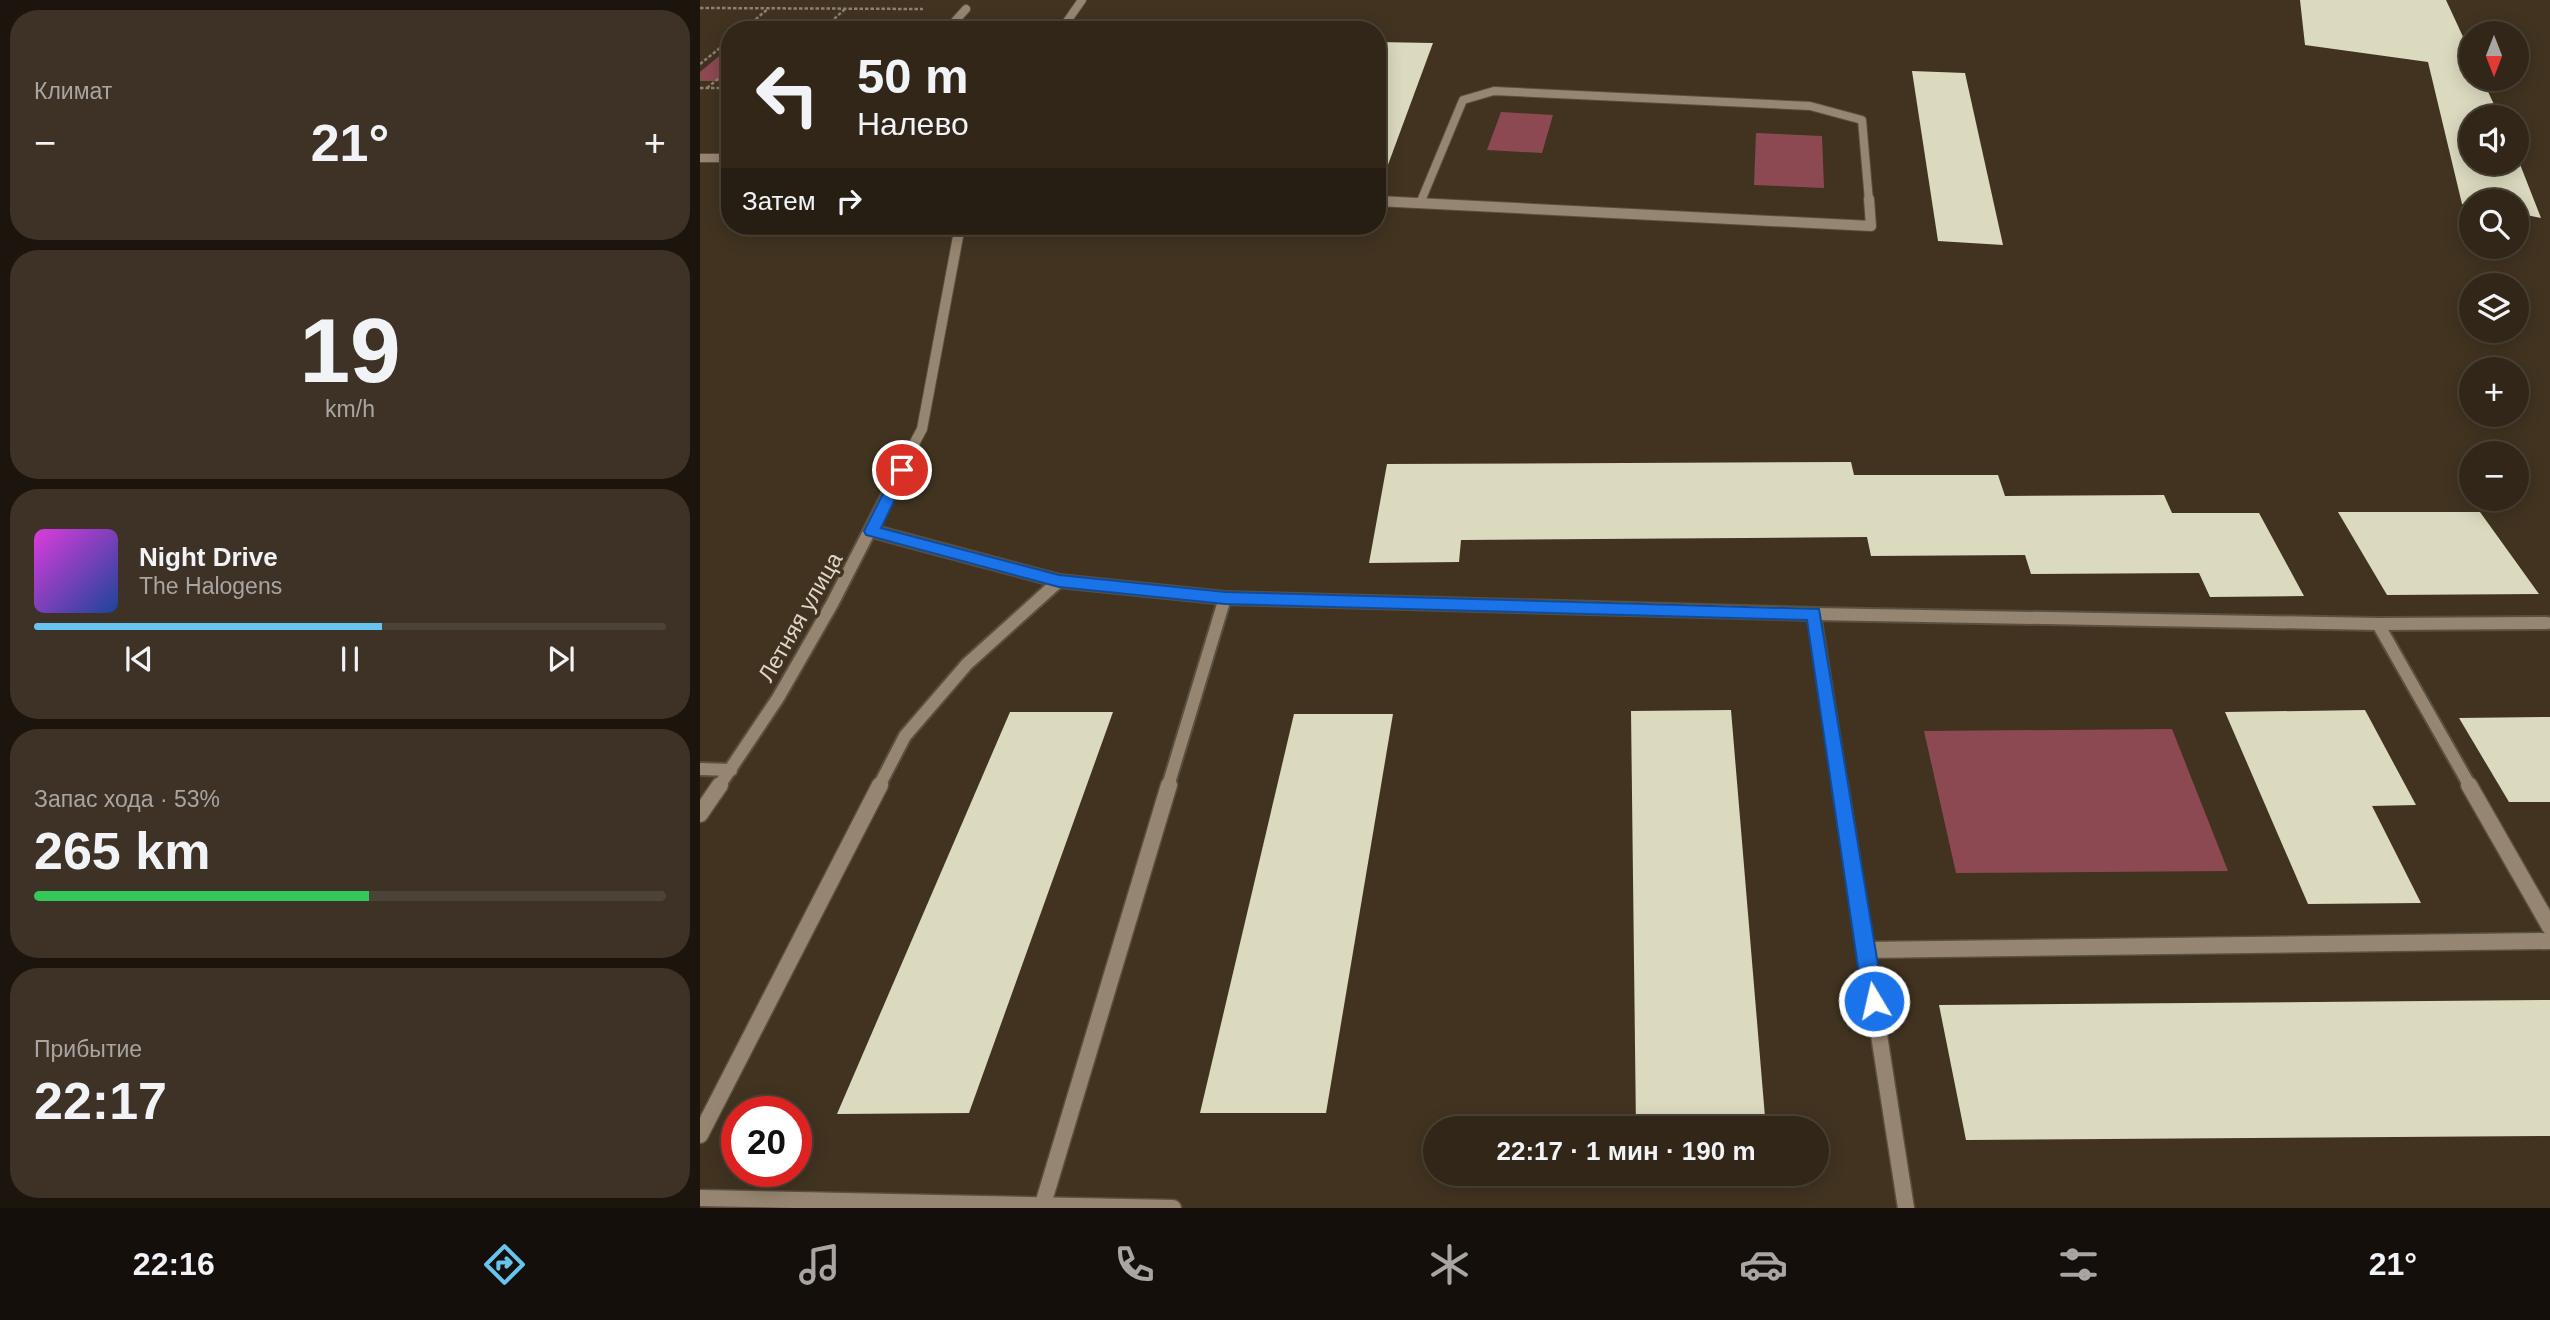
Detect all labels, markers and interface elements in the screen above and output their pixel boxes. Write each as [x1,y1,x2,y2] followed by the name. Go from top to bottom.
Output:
[2459,21,2529,91] north arrow
[2459,21,2529,511] map controls
[742,49,833,140] icon: left
[857,49,969,103] text: 50 m
[34,78,112,104] text: Климат
[2459,105,2529,175] button: sound
[857,106,969,142] text: Налево
[311,114,389,172] text: 21°
[34,122,56,164] text: −
[644,122,666,164] text: +
[830,182,868,220] icon: right
[742,186,816,216] text: Затем
[2459,189,2529,259] button: search
[2459,273,2529,343] button: layers
[299,300,401,401] text: 19
[2459,357,2529,427] button: +
[325,396,375,422] text: km/h
[872,440,932,500] pin
[2459,441,2529,511] button: −
[883,451,921,489] icon: arrive
[139,542,278,572] text: Night Drive
[753,548,848,686] street label: Летняя улица
[139,573,282,599] text: The Halogens
[120,640,158,678] icon: previous
[331,640,369,678] icon: pause
[542,640,580,678] icon: next
[34,786,220,812] text: Запас хода · 53%
[34,822,210,880] text: 265 km
[1837,964,1911,1038] position arrow
[34,1036,142,1062] text: Прибытие
[34,1072,167,1130] text: 22:17
[721,1096,812,1187] speed limit sign: 20
[1496,1136,1756,1166] text: 22:17 · 1 мин · 190 m
[480,1240,529,1289] icon: directions
[795,1240,844,1289] icon: music
[1110,1240,1159,1289] icon: phone
[1425,1240,1474,1289] icon: climate
[1739,1240,1788,1289] icon: car
[2054,1240,2103,1289] icon: filters
[133,1246,215,1282] text: 22:16
[2369,1246,2417,1282] text: 21°

